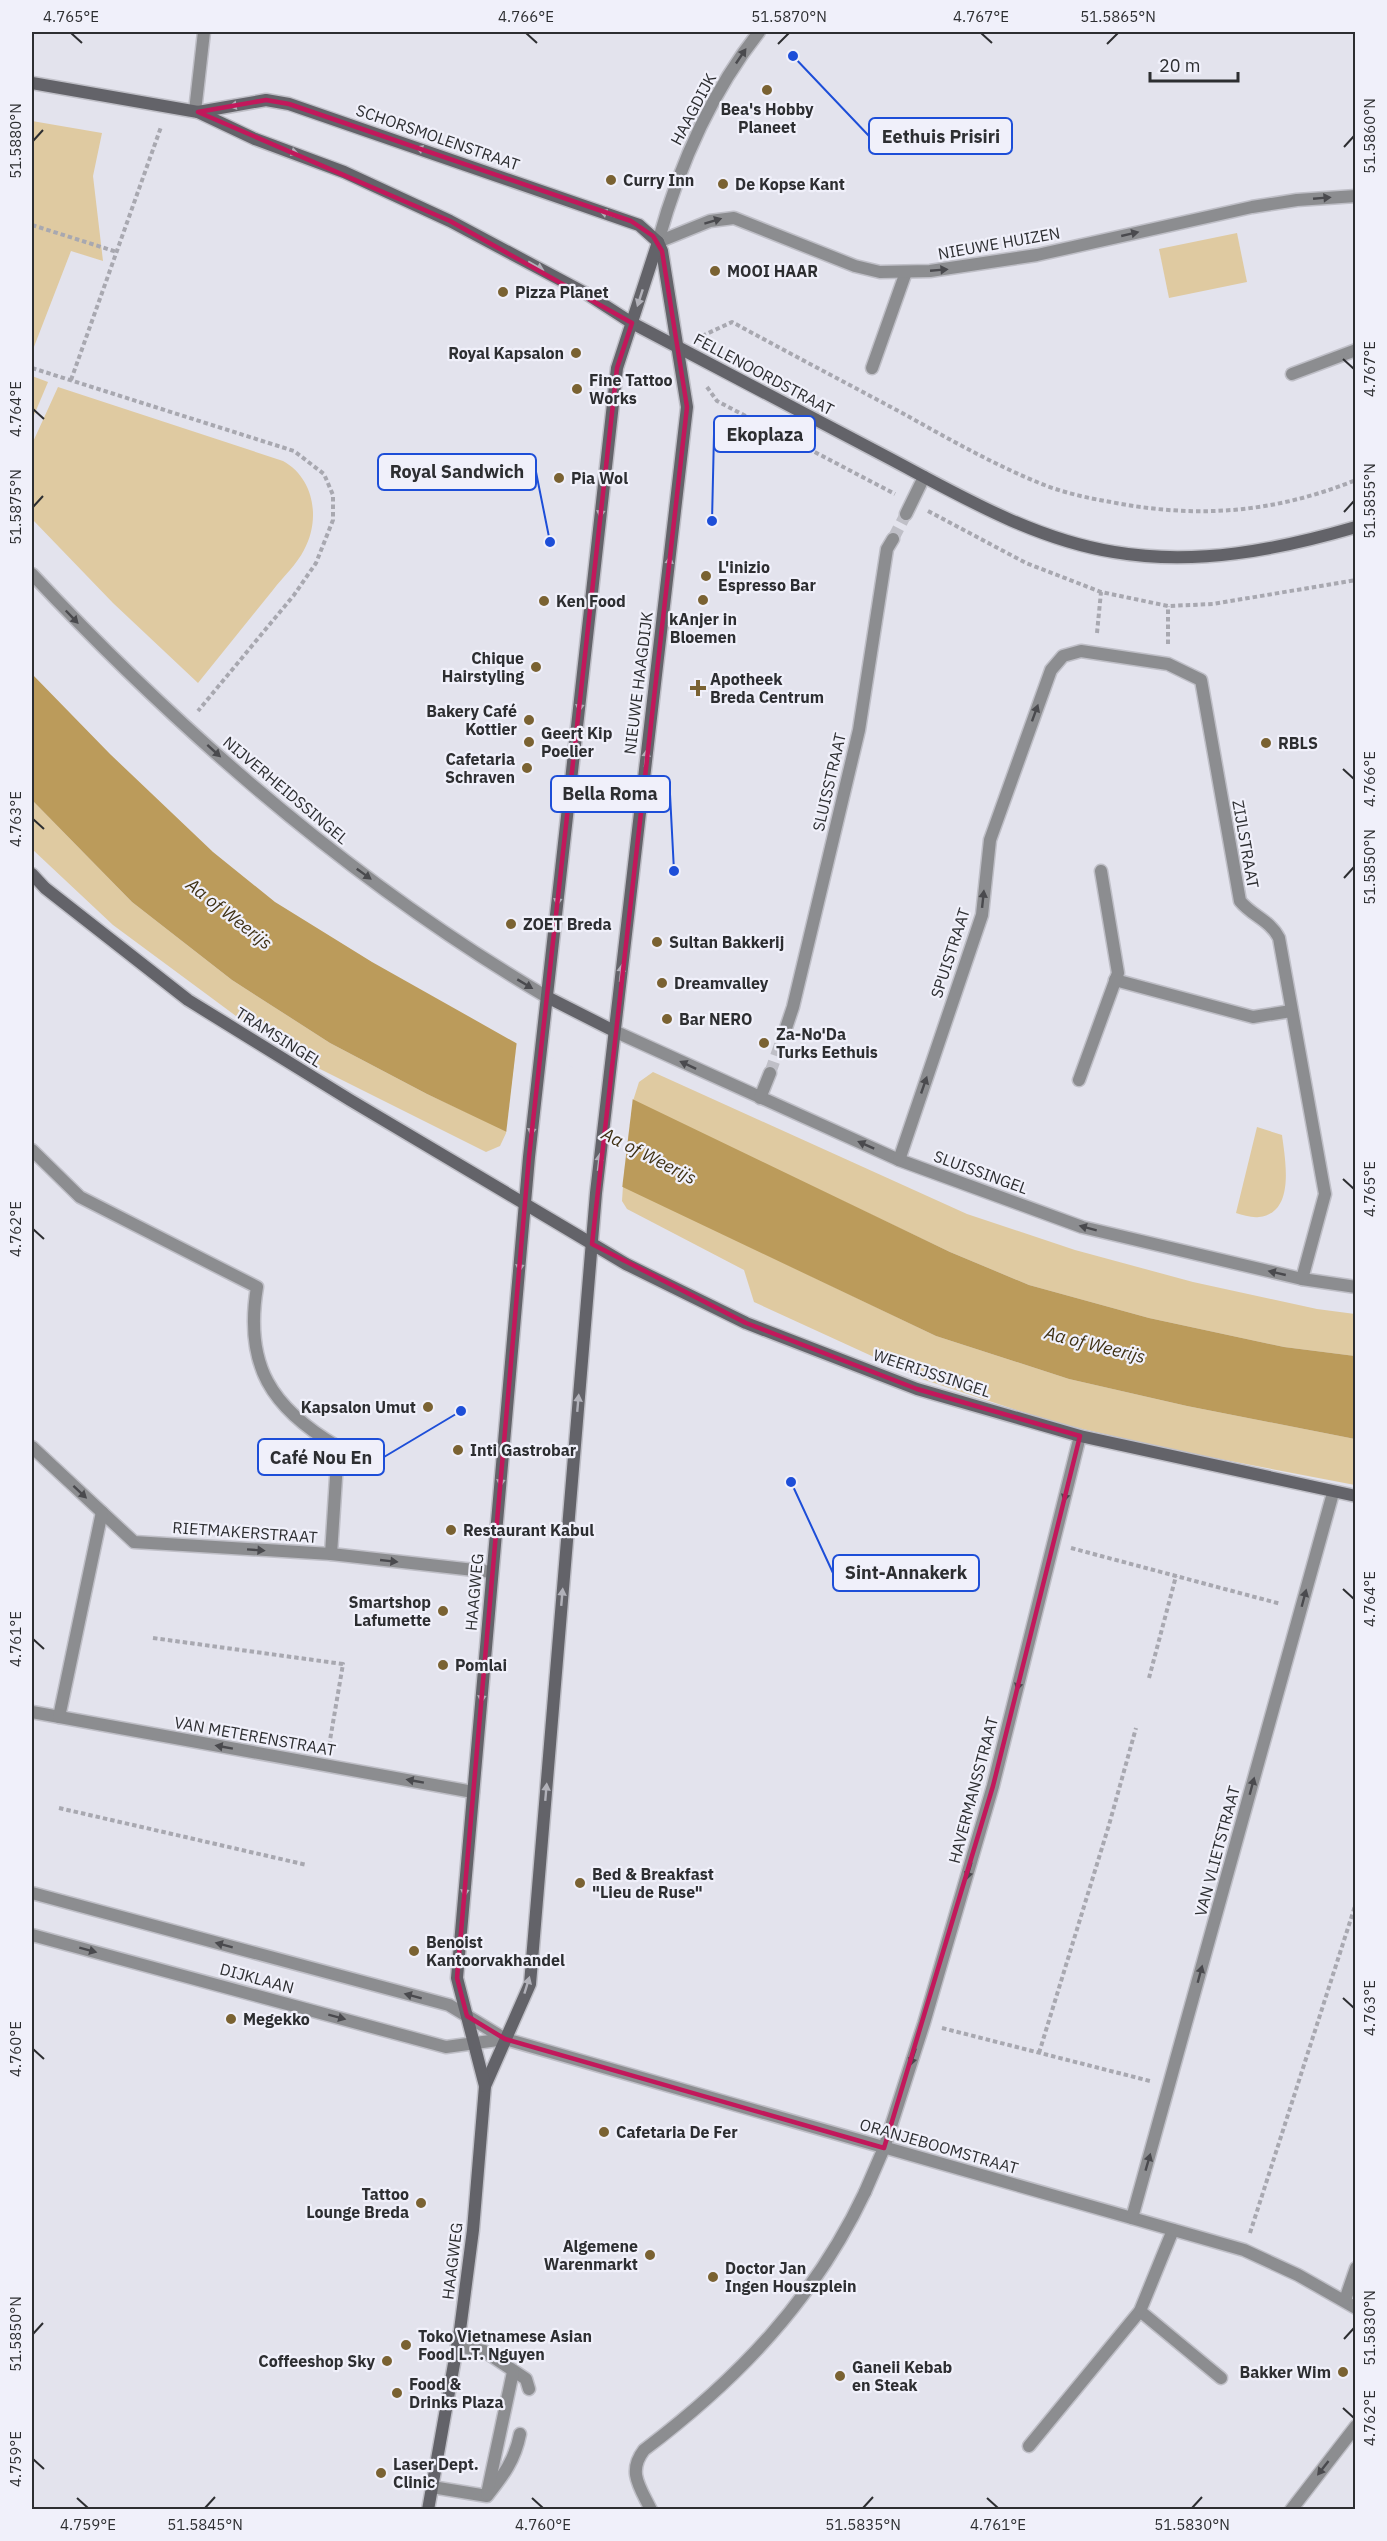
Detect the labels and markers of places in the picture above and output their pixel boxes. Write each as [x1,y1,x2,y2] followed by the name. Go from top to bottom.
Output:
[760,83,774,97] marker: Bea's Hobby Planeet
[720,99,814,137] place label: Bea's Hobby Planeet
[869,118,1012,154] callout: Eethuis Prisiri
[623,170,694,190] place label: Curry Inn
[604,173,618,187] marker: Curry Inn
[735,174,845,194] place label: De Kopse Kant
[716,177,730,191] marker: De Kopse Kant
[727,261,818,281] place label: MOOI HAAR
[708,264,722,278] marker: MOOI HAAR
[515,282,609,302] place label: Pizza Planet
[496,285,510,299] marker: Pizza Planet
[448,343,564,363] place label: Royal Kapsalon
[569,346,583,360] marker: Royal Kapsalon
[589,370,673,408] place label: Fine Tattoo Works
[570,382,584,396] marker: Fine Tattoo Works
[714,416,815,452] callout: Ekoplaza
[378,454,536,490] callout: Royal Sandwich
[571,468,628,488] place label: Pia Wol
[552,471,566,485] marker: Pia Wol
[718,557,816,595] place label: L'inizio Espresso Bar
[699,569,713,583] marker: L'inizio Espresso Bar
[556,591,626,611] place label: Ken Food
[696,593,710,607] marker: kAnjer in Bloemen
[537,594,551,608] marker: Ken Food
[669,609,737,647] place label: kAnjer in Bloemen
[442,648,524,686] place label: Chique Hairstyling
[529,660,543,674] marker: Chique Hairstyling
[710,669,824,707] place label: Apotheek Breda Centrum
[691,681,705,695] marker: Apotheek Breda Centrum
[426,701,518,739] place label: Bakery Café Kottier
[522,713,536,727] marker: Bakery Café Kottier
[541,723,613,761] place label: Geert Kip Poelier
[1278,733,1318,753] place label: RBLS
[522,735,536,749] marker: Geert Kip Poelier
[1259,736,1273,750] marker: RBLS
[445,749,515,787] place label: Cafetaria Schraven
[520,761,534,775] marker: Cafetaria Schraven
[551,776,670,812] callout: Bella Roma
[523,914,612,934] place label: ZOET Breda
[504,917,518,931] marker: ZOET Breda
[669,932,784,952] place label: Sultan Bakkerij
[650,935,664,949] marker: Sultan Bakkerij
[674,973,769,993] place label: Dreamvalley
[655,976,669,990] marker: Dreamvalley
[679,1009,752,1029] place label: Bar NERO
[660,1012,674,1026] marker: Bar NERO
[776,1024,878,1062] place label: Za-No'Da Turks Eethuis
[757,1036,771,1050] marker: Za-No'Da Turks Eethuis
[301,1397,416,1417] place label: Kapsalon Umut
[421,1400,435,1414] marker: Kapsalon Umut
[258,1439,384,1475] callout: Café Nou En
[470,1440,577,1460] place label: Inti Gastrobar
[451,1443,465,1457] marker: Inti Gastrobar
[463,1520,594,1540] place label: Restaurant Kabul
[444,1523,458,1537] marker: Restaurant Kabul
[833,1555,979,1591] callout: Sint-Annakerk
[349,1592,431,1630] place label: Smartshop Lafumette
[436,1604,450,1618] marker: Smartshop Lafumette
[455,1655,507,1675] place label: Pomlai
[436,1658,450,1672] marker: Pomlai
[592,1864,714,1902] place label: Bed & Breakfast "Lieu de Ruse"
[573,1876,587,1890] marker: Bed & Breakfast "Lieu de Ruse"
[426,1932,565,1970] place label: Benoist Kantoorvakhandel
[407,1944,421,1958] marker: Benoist Kantoorvakhandel
[243,2009,310,2029] place label: Megekko
[224,2012,238,2026] marker: Megekko
[616,2122,738,2142] place label: Cafetaria De Fer
[597,2125,611,2139] marker: Cafetaria De Fer
[306,2184,409,2222] place label: Tattoo Lounge Breda
[414,2196,428,2210] marker: Tattoo Lounge Breda
[544,2236,638,2274] place label: Algemene Warenmarkt
[643,2248,657,2262] marker: Algemene Warenmarkt
[725,2258,857,2296] place label: Doctor Jan Ingen Houszplein
[706,2270,720,2284] marker: Doctor Jan Ingen Houszplein
[418,2326,592,2364] place label: Toko Vietnamese Asian Food L.T. Nguyen
[399,2338,413,2352] marker: Toko Vietnamese Asian Food L.T. Nguyen
[258,2351,375,2371] place label: Coffeeshop Sky
[380,2354,394,2368] marker: Coffeeshop Sky
[852,2357,953,2395] place label: Ganeii Kebab en Steak
[1240,2362,1331,2382] place label: Bakker Wim
[1336,2365,1350,2379] marker: Bakker Wim
[833,2369,847,2383] marker: Ganeii Kebab en Steak
[409,2374,503,2412] place label: Food & Drinks Plaza
[390,2386,404,2400] marker: Food & Drinks Plaza
[393,2454,479,2492] place label: Laser Dept. Clinic
[374,2466,388,2480] marker: Laser Dept. Clinic

